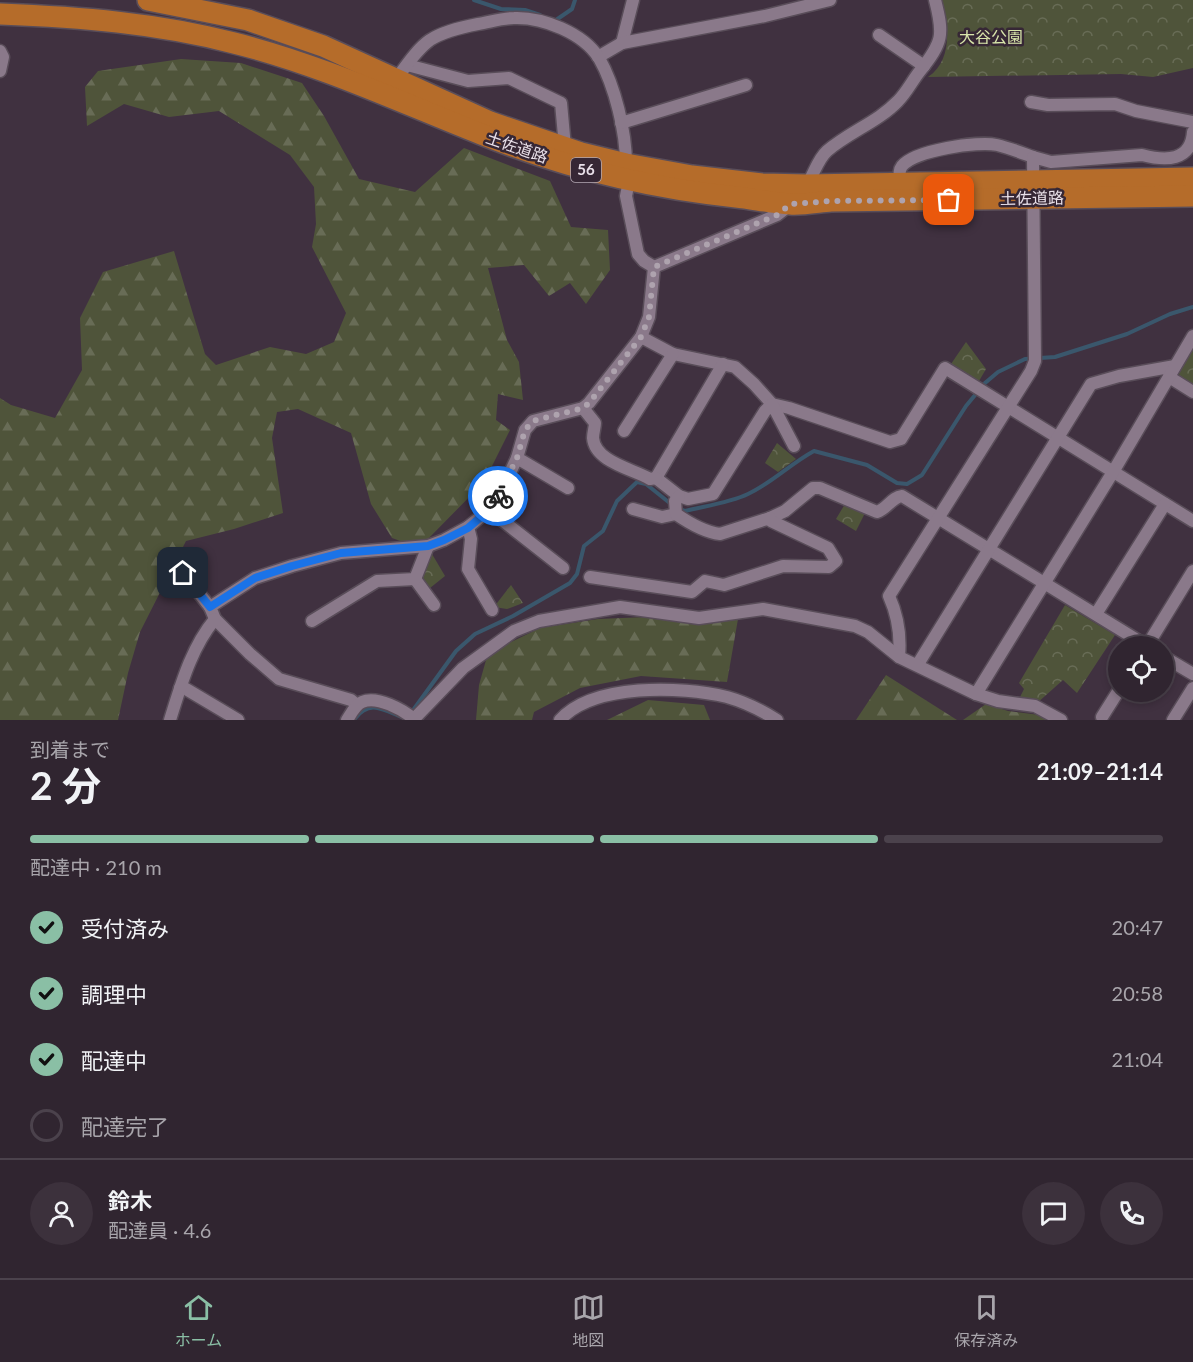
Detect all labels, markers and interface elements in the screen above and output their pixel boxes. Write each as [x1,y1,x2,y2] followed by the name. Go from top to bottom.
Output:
[959,27,1023,46] park label: 大谷公園
[484,127,551,166] street label: 土佐道路
[571,158,601,182] road number: 56
[923,174,974,225] pin
[932,183,965,216] icon: bag
[1000,187,1064,208] street label: 土佐道路
[468,466,528,526] courier
[482,480,515,513] icon: bike
[157,547,208,598] pin
[166,556,199,589] icon: home
[1108,636,1174,702] map controls
[1108,636,1174,702] button: locate
[30,737,110,761] text: 到着まで
[1037,758,1163,785] text: 21:09–21:14
[30,762,101,808] text: 2 分
[30,855,162,879] text: 配達中 · 210 m
[30,911,63,944] icon: check
[81,915,169,942] text: 受付済み
[1112,915,1163,939] text: 20:47
[30,977,63,1010] icon: check
[81,981,147,1008] text: 調理中
[1112,981,1163,1005] text: 20:58
[30,1043,63,1076] icon: check
[81,1047,147,1074] text: 配達中
[1112,1047,1163,1071] text: 21:04
[81,1113,169,1140] text: 配達完了
[30,1182,93,1245] button: person
[1022,1182,1085,1245] button: chat
[1100,1182,1163,1245] button: phone
[108,1187,152,1214] text: 鈴木
[108,1218,211,1242] text: 配達員 · 4.6
[175,1291,222,1351] tab: ホーム
[572,1291,605,1351] tab: 地図
[954,1291,1018,1351] tab: 保存済み

